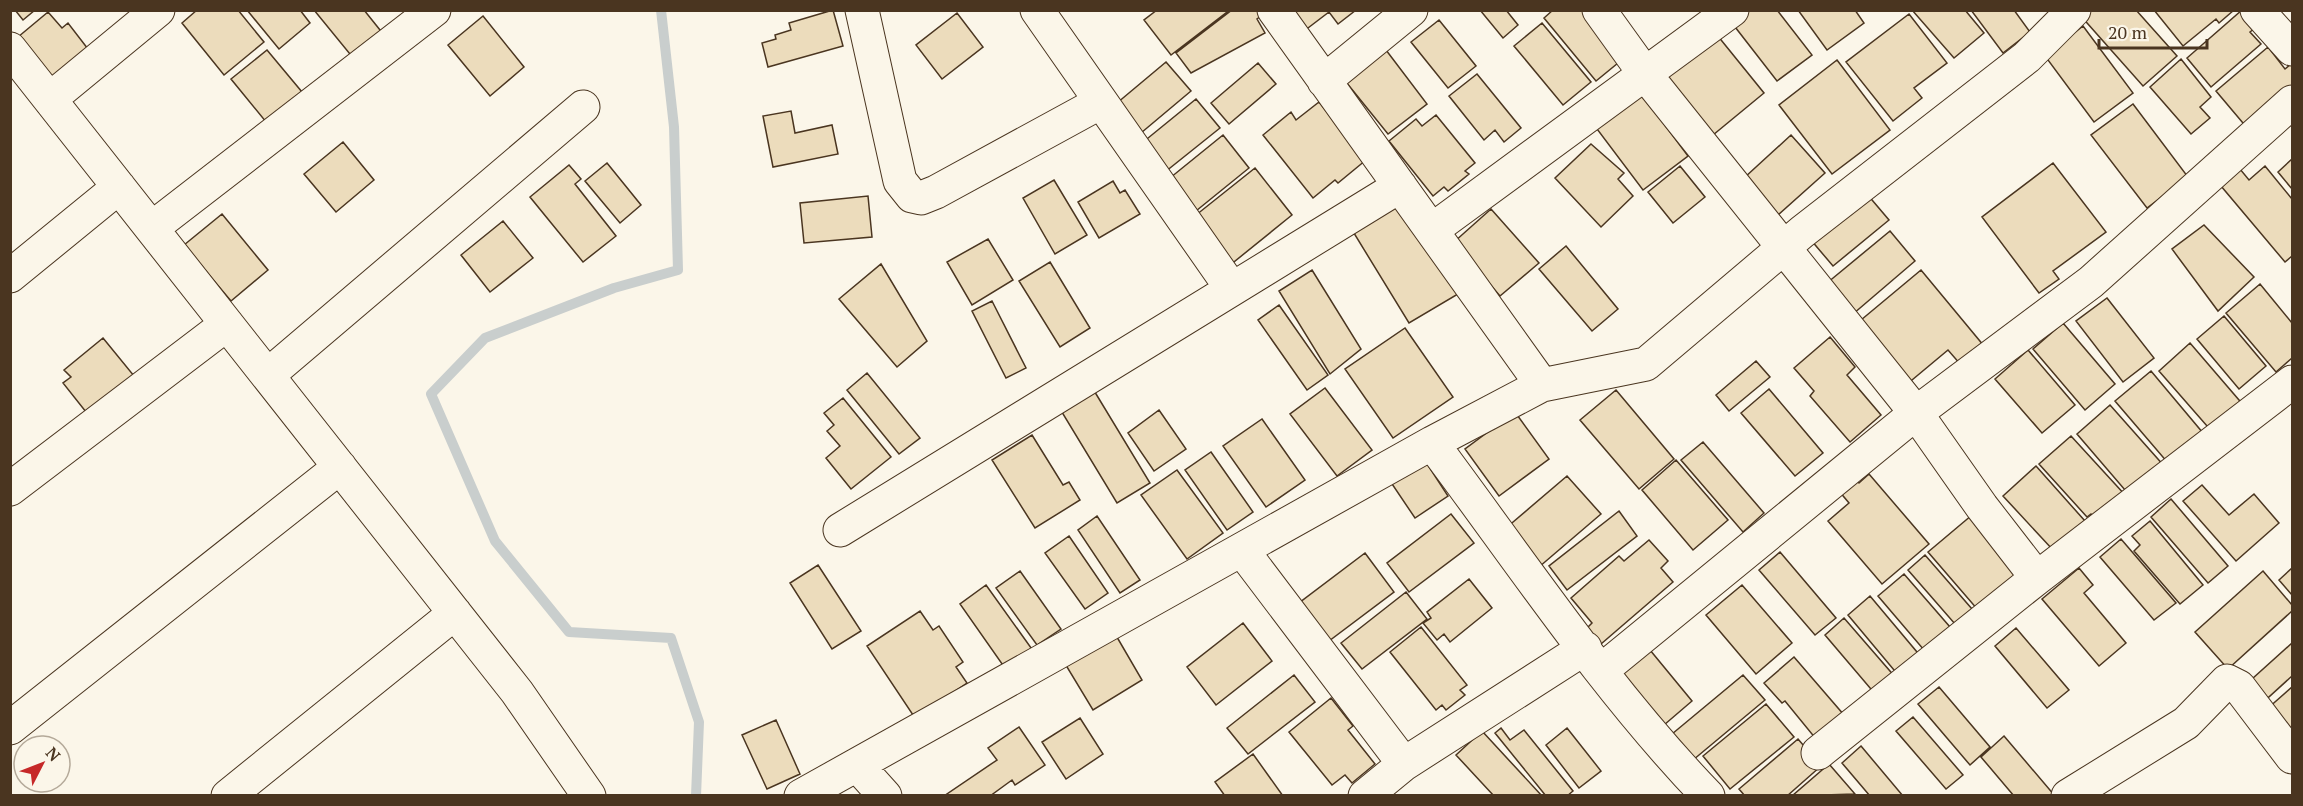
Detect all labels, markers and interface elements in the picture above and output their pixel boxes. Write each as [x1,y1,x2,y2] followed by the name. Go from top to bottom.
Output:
[2099,12,2207,50] scale bar
[2108,20,2148,44] text: 20 m
[12,734,72,794] north arrow
[41,742,65,766] text: N

